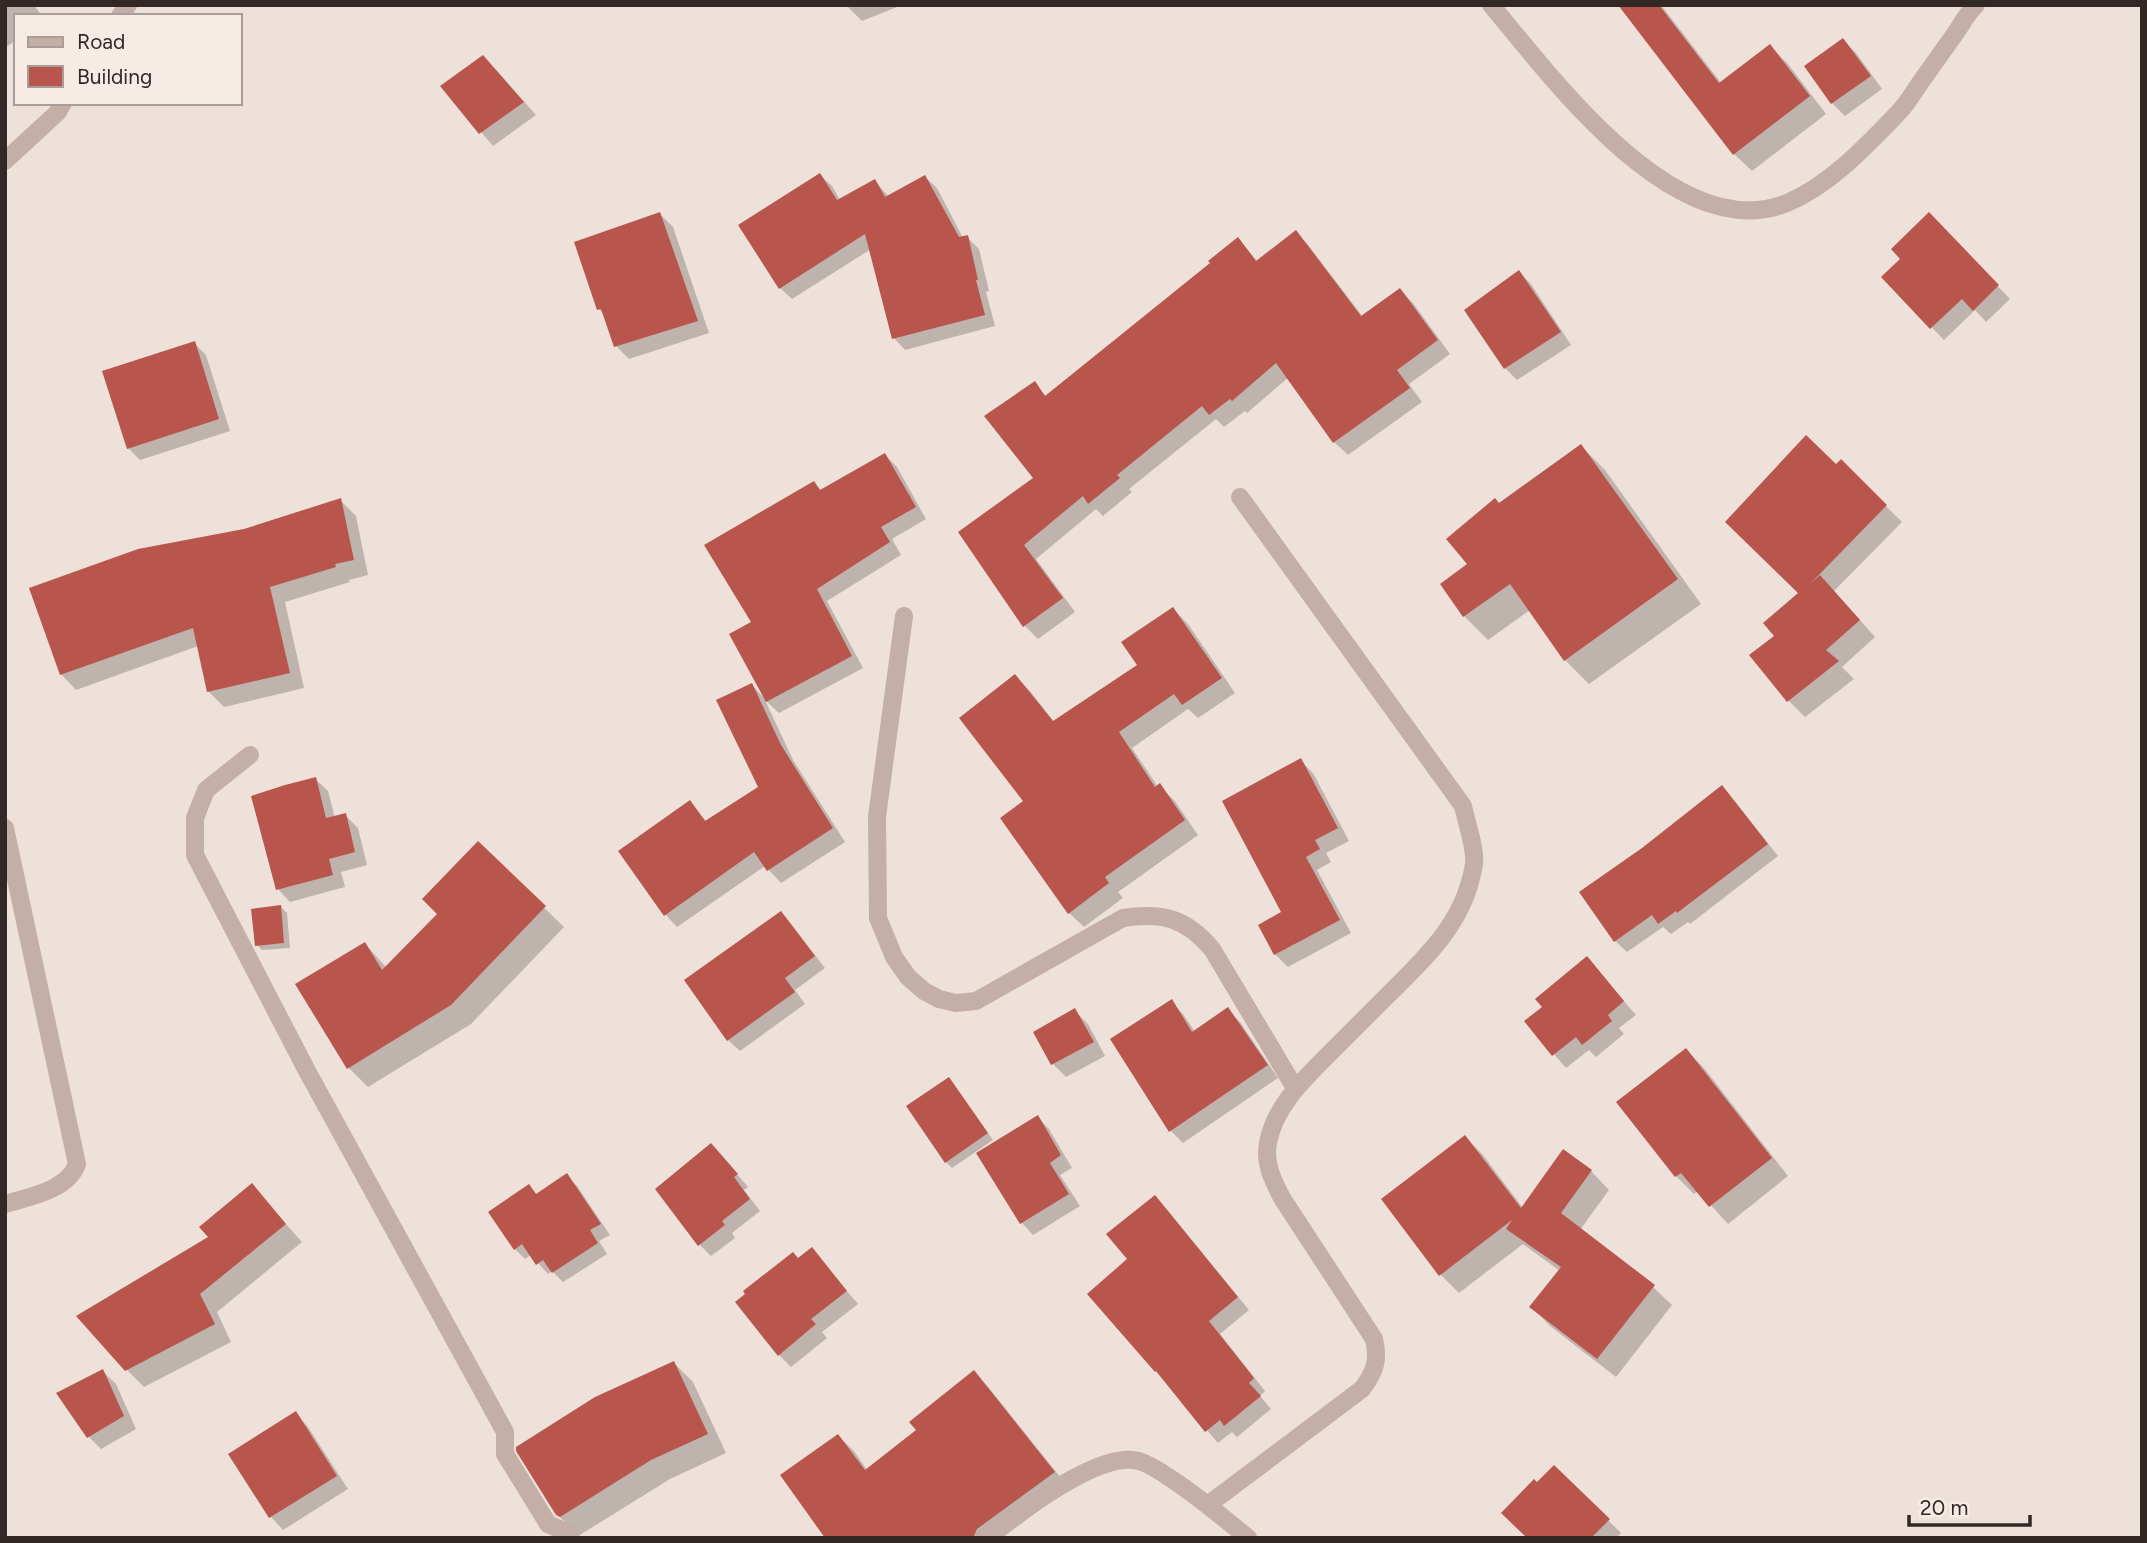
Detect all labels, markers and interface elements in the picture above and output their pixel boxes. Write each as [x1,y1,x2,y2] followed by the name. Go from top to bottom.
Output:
[14,14,242,105] legend
[77,29,125,54] text: Road
[77,64,152,89] text: Building
[1909,1484,2030,1528] scale bar
[1920,1495,1968,1520] text: 20 m

